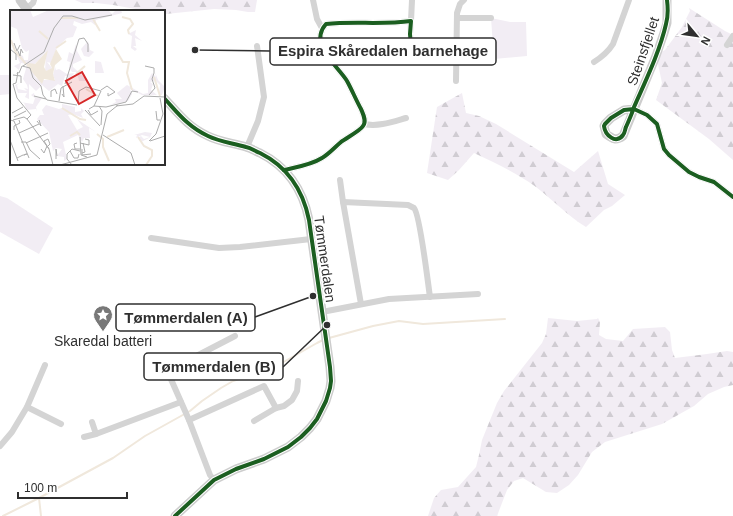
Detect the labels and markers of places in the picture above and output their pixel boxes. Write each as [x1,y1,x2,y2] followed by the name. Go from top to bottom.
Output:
[270,38,496,65] callout: Espira Skåredalen barnehage
[92,304,114,332] place icon: Skaredal batteri
[116,304,255,331] callout: Tømmerdalen (A)
[54,333,152,349] place label: Skaredal batteri
[144,353,283,380] callout: Tømmerdalen (B)

